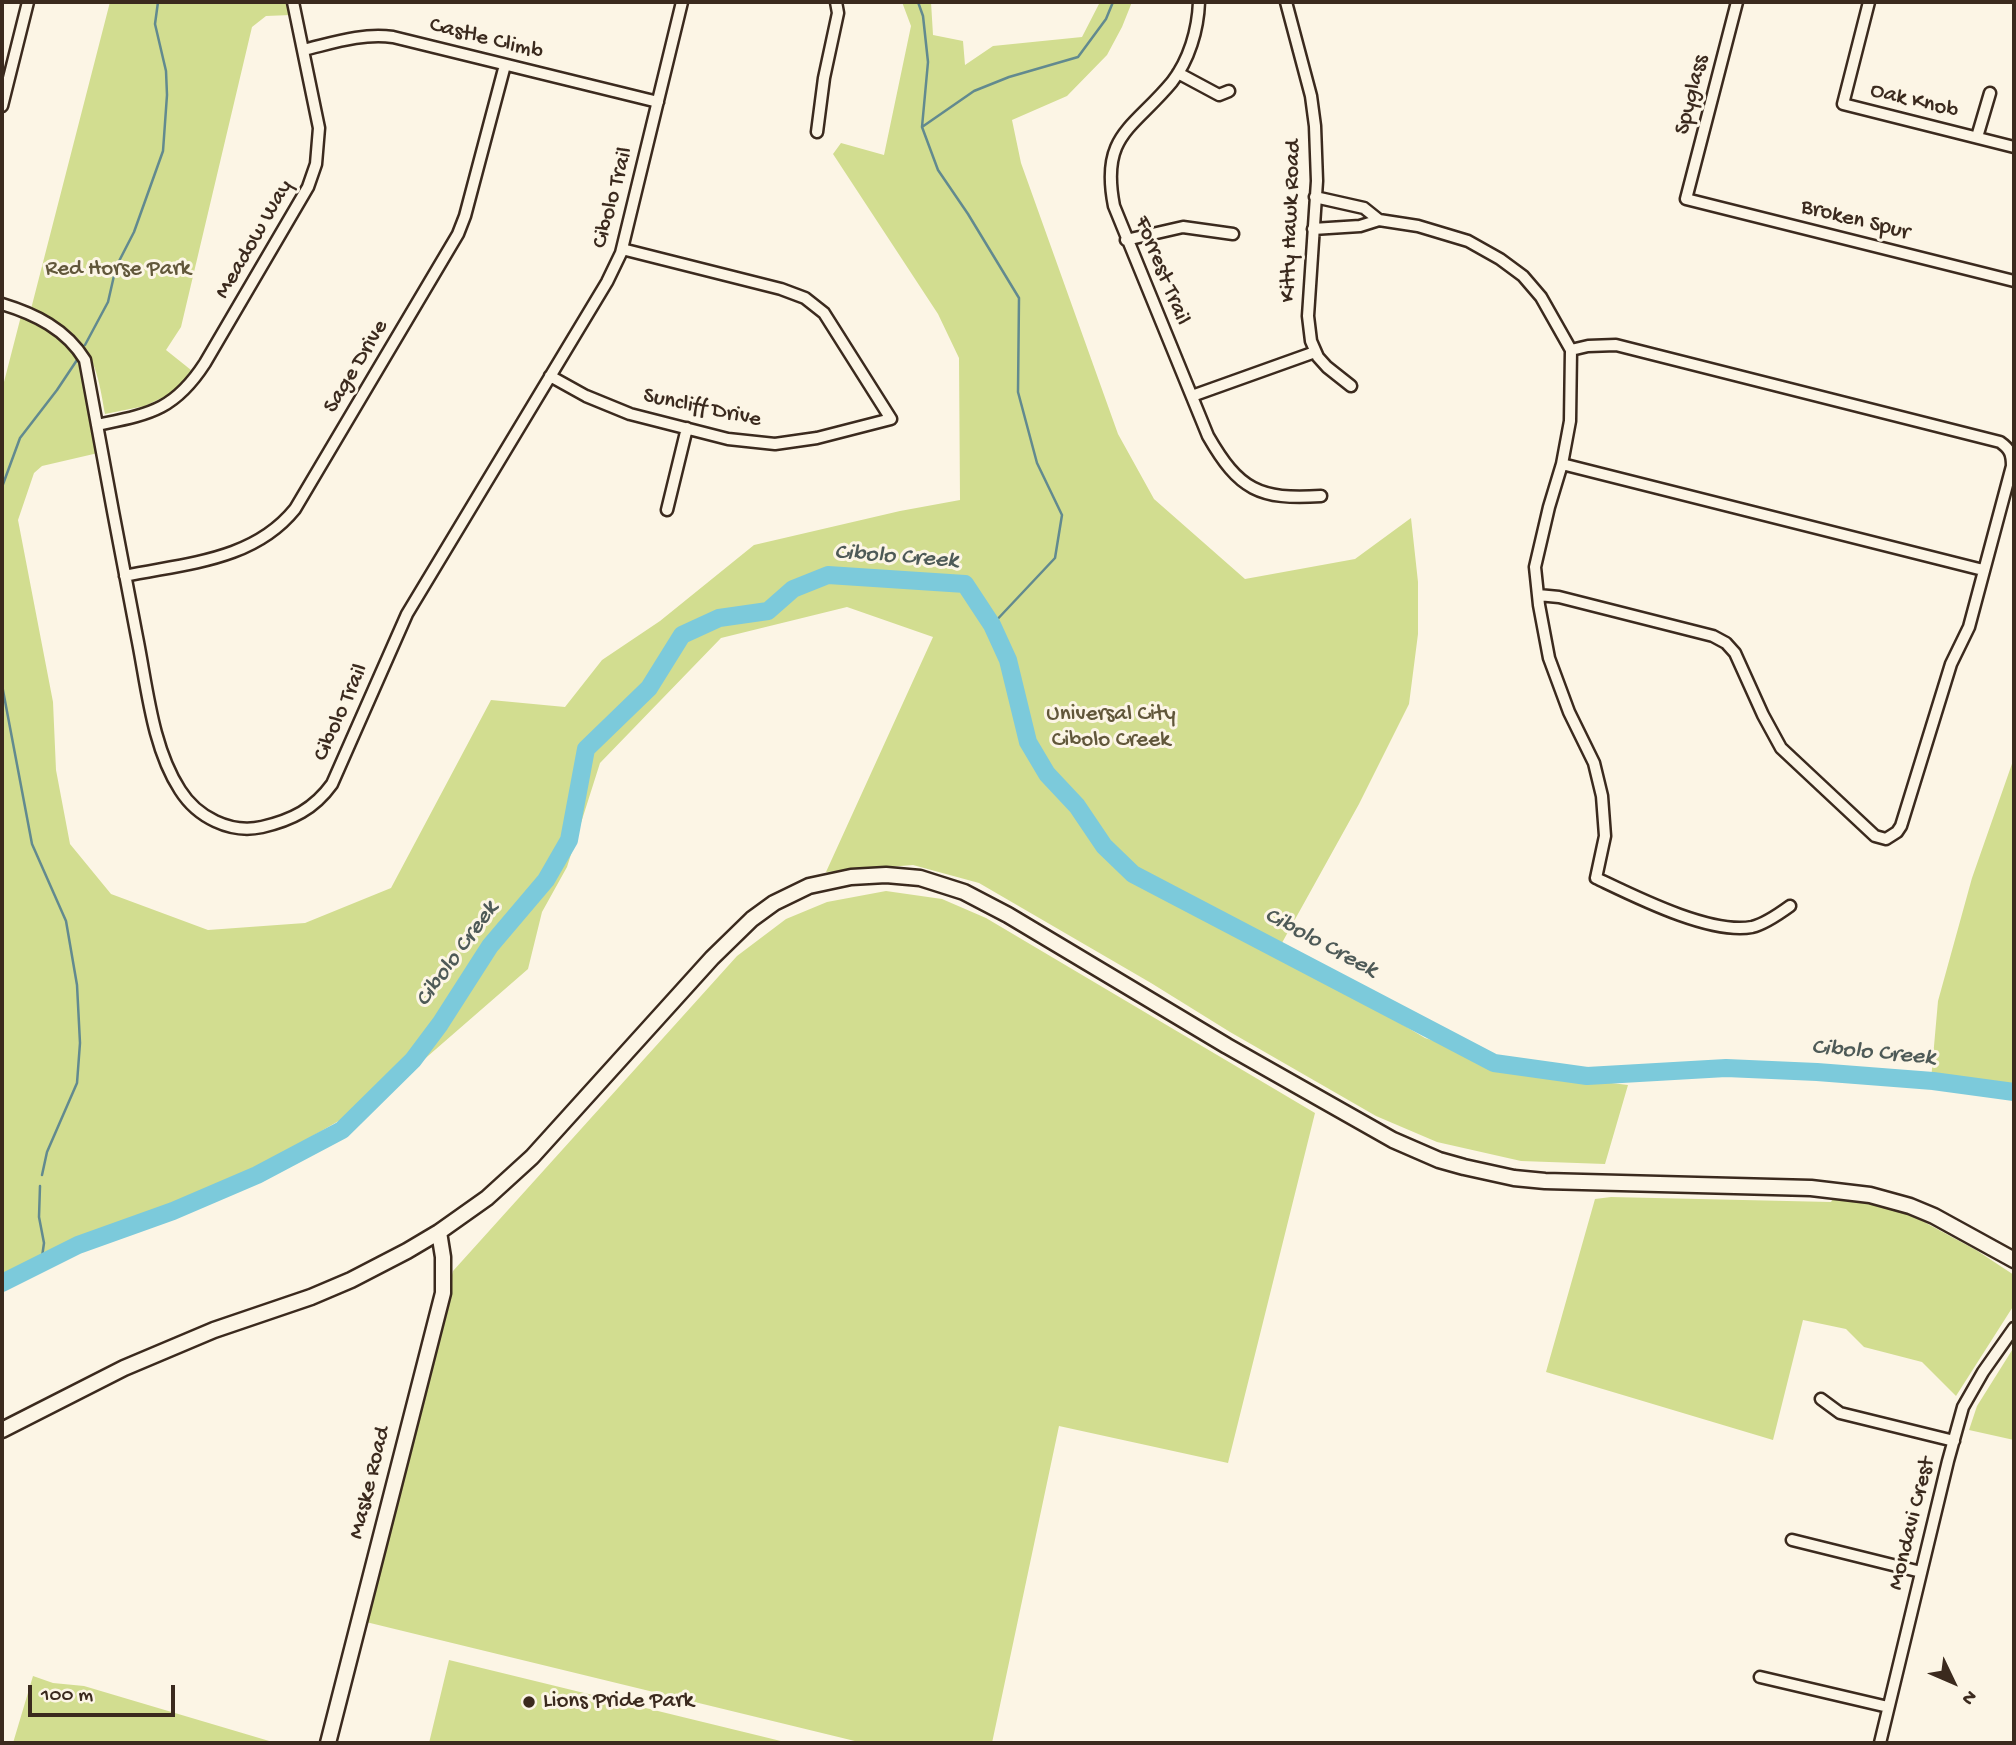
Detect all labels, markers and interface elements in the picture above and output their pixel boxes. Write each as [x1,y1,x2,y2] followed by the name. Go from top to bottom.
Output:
[426,13,546,67] street label: Castle Climb
[1670,52,1716,138] street label: Spyglass
[1867,78,1961,126] street label: Oak Knob
[1275,139,1309,303] street label: Kitty Hawk Road
[587,144,641,252] street label: Cibolo Trail
[210,176,300,304] street label: Meadow Way
[1798,194,1912,248] street label: Broken Spur
[1127,213,1195,329] street label: Forrest Trail
[45,256,191,284] park label: Red Horse Park
[318,315,396,419] street label: Sage Drive
[640,383,764,435] street label: Suncliff Drive
[833,539,959,577] water label: Cibolo Creek
[308,660,376,766] street label: Cibolo Trail
[1046,701,1176,755] park label: Universal City Cibolo Creek
[410,896,506,1014] water label: Cibolo Creek
[1259,902,1381,986] water label: Cibolo Creek
[1810,1034,1936,1074] water label: Cibolo Creek
[344,1424,398,1542] street label: Maske Road
[1883,1455,1943,1593] street label: Mondavi Crest
[1918,1647,1988,1717] north arrow
[32,1672,178,1716] scale bar
[41,1684,93,1709] text: 100 m
[1956,1684,1981,1709] text: N
[543,1688,694,1716] place label: Lions Pride Park
[521,1694,537,1710] marker: Lions Pride Park

